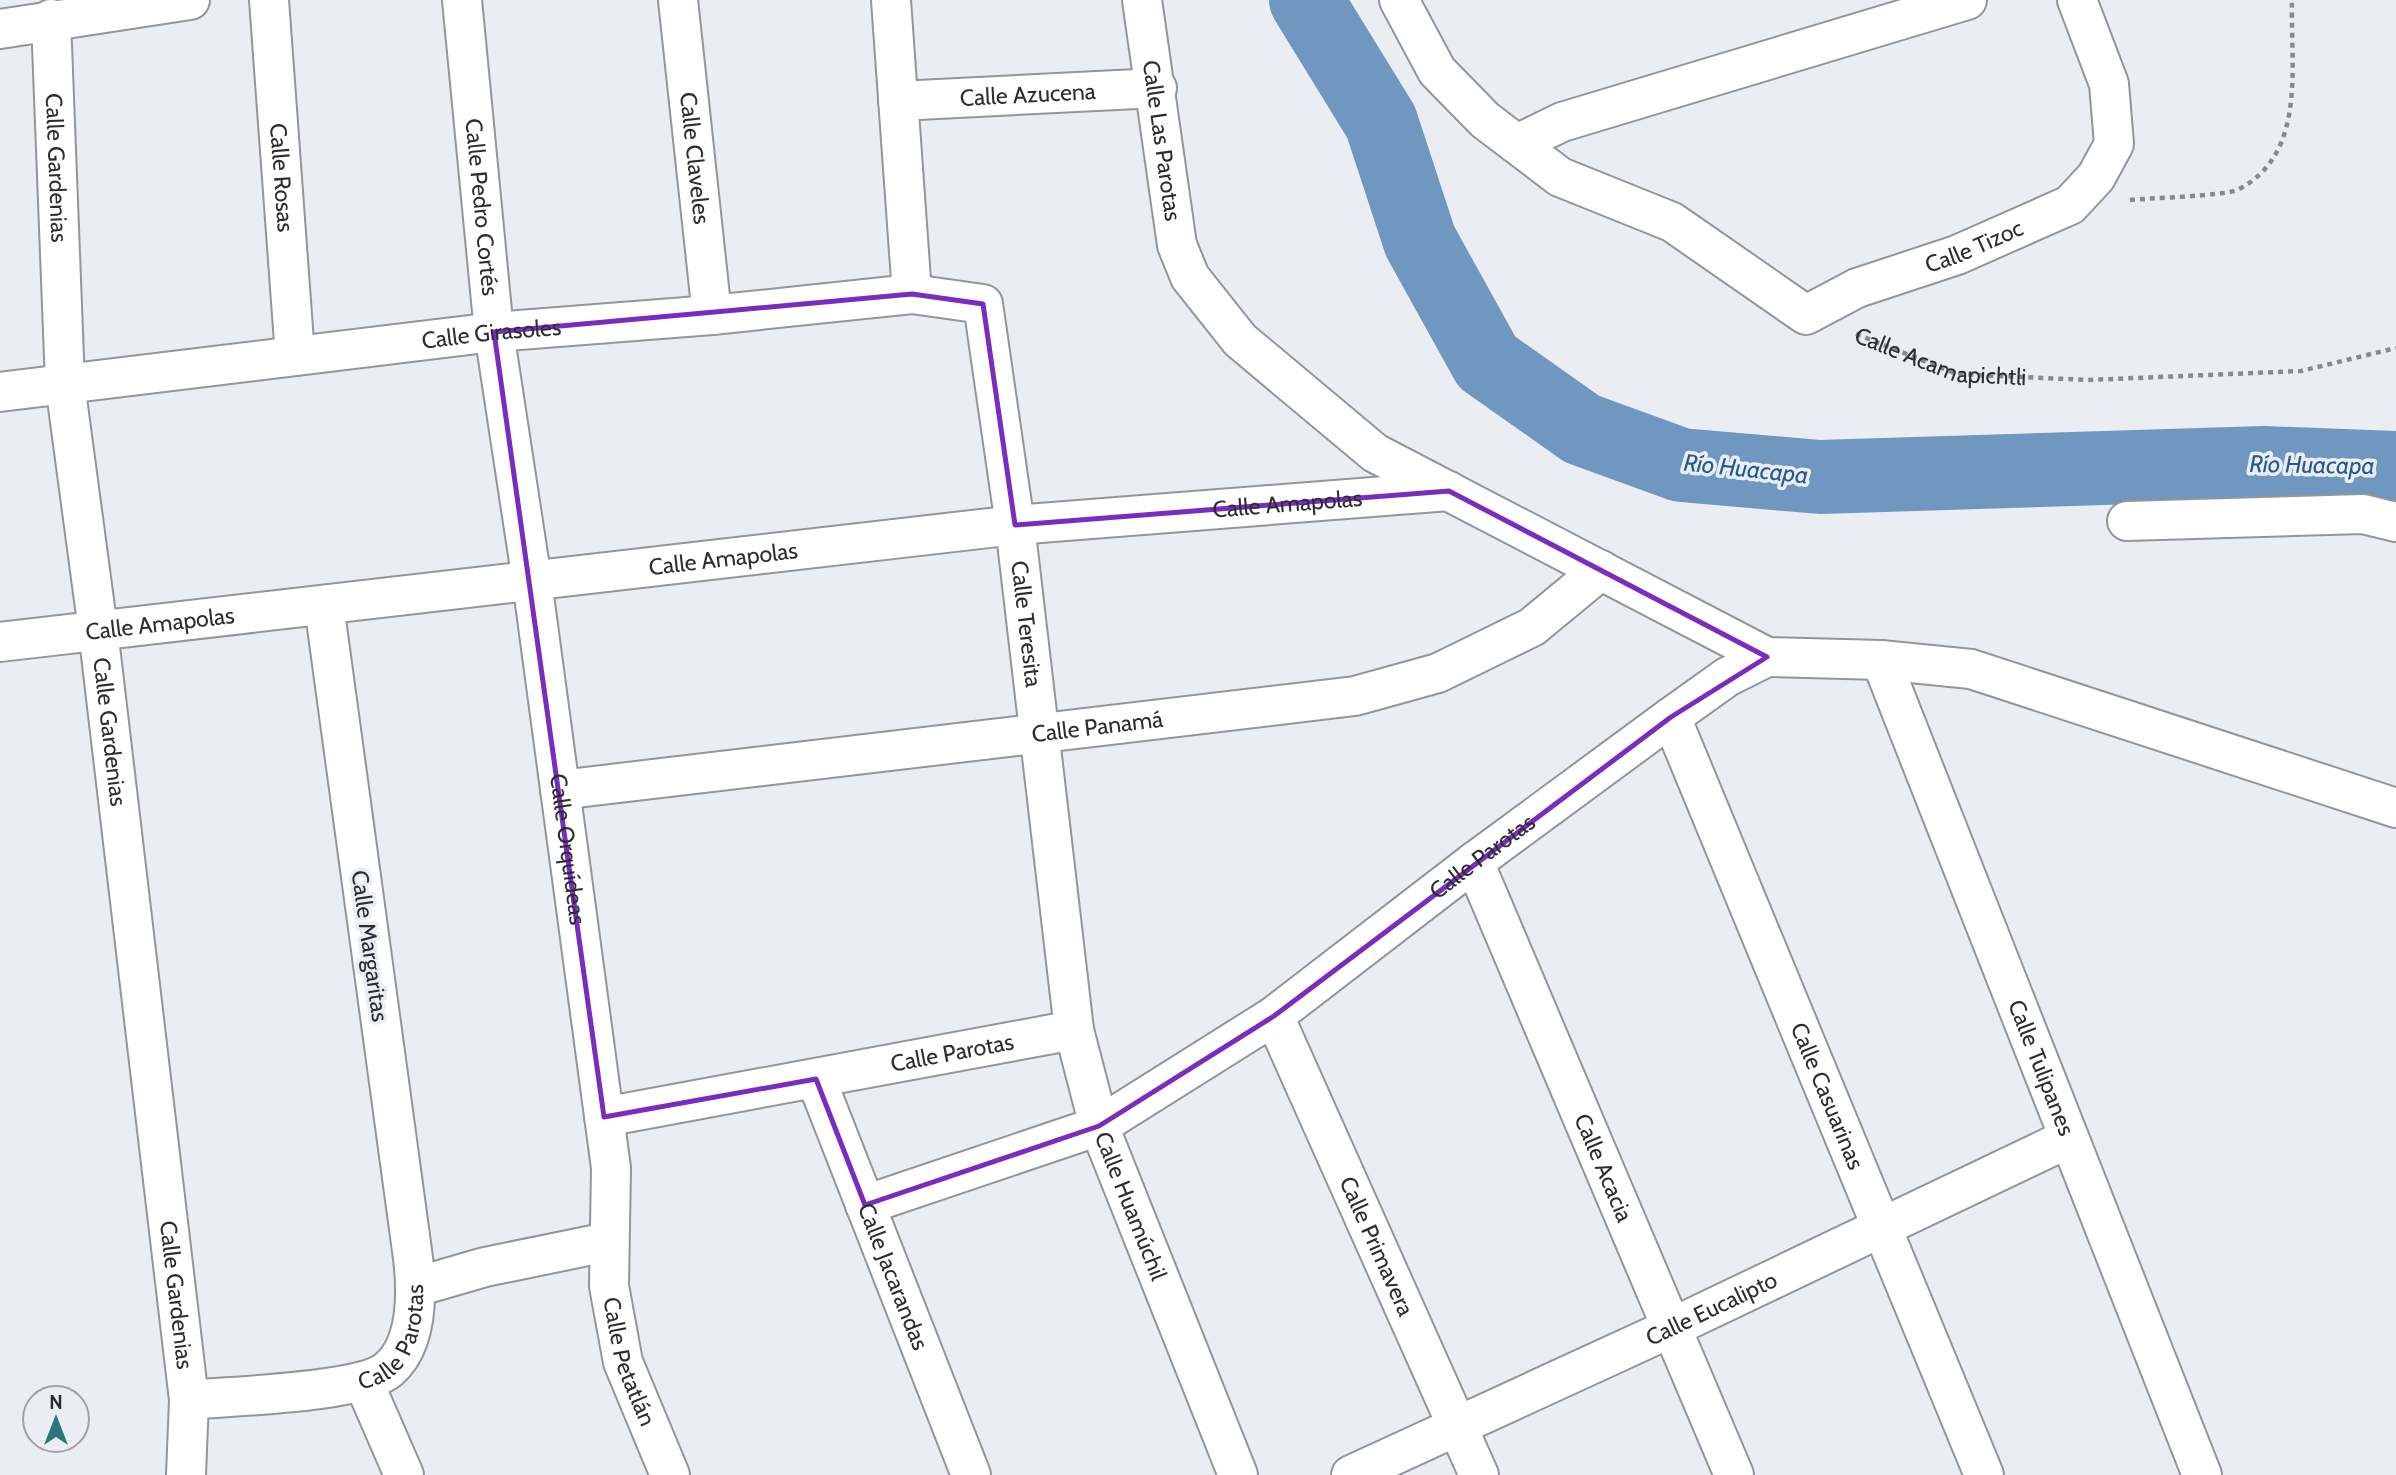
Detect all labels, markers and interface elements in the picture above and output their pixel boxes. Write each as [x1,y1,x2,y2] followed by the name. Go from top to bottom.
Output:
[1137,58,1187,223] street label: Calle Las Parotas
[959,77,1096,112] street label: Calle Azucena
[674,91,716,226] street label: Calle Claveles
[40,93,74,243] street label: Calle Gardenias
[459,117,504,297] street label: Calle Pedro Cortés
[264,122,300,233] street label: Calle Rosas
[1921,214,2027,279] street label: Calle Tizoc
[420,313,562,355] street label: Calle Girasoles
[1851,321,2027,391] street label: Calle Acamapichtli
[1682,448,1810,489] water label: Río Huacapa
[2249,449,2375,480] water label: Río Huacapa
[1212,484,1363,523] street label: Calle Amapolas
[647,536,799,581] street label: Calle Amapolas
[1005,559,1048,689] street label: Calle Teresita
[84,601,236,646] street label: Calle Amapolas
[87,656,133,808] street label: Calle Gardenias
[1030,705,1164,748] street label: Calle Panamá
[544,772,592,927] street label: Calle Orquídeas
[1424,808,1540,905] street label: Calle Parotas
[346,869,394,1023] street label: Calle Margaritas
[2002,996,2081,1139] street label: Calle Tulipanes
[1785,1018,1870,1174] street label: Calle Casuarinas
[888,1027,1016,1078] street label: Calle Parotas
[1568,1109,1639,1226] street label: Calle Acacia
[1089,1128,1173,1285] street label: Calle Huamúchil
[1333,1172,1420,1320] street label: Calle Primavera
[852,1199,935,1354] street label: Calle Jacarandas
[154,1219,199,1371] street label: Calle Gardenias
[1641,1265,1782,1352] street label: Calle Eucalipto
[355,1284,429,1396] street label: Calle Parotas
[597,1295,662,1430] street label: Calle Petatlán
[21,1384,91,1454] north arrow
[49,1391,63,1414] text: N

